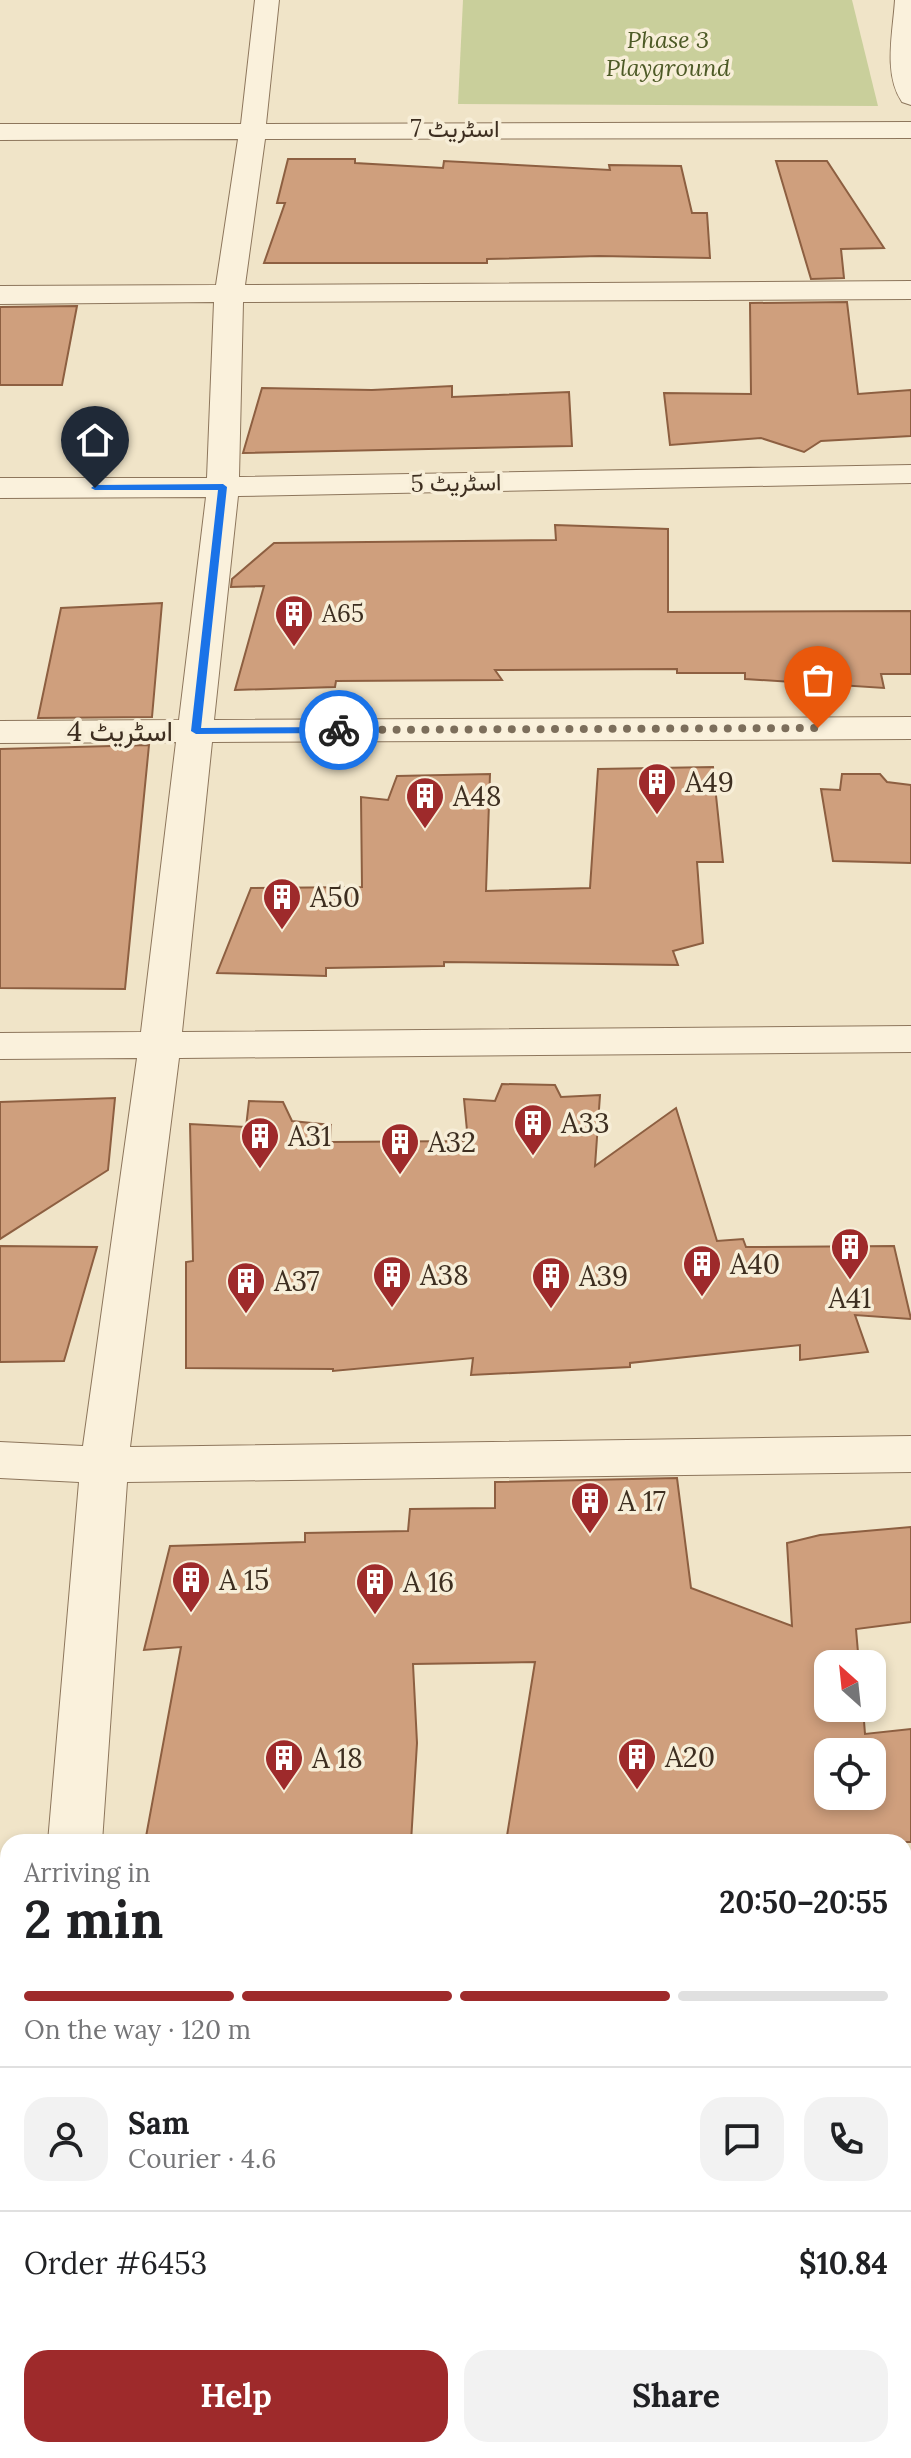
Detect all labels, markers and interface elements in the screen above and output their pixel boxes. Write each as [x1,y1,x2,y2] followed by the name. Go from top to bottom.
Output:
[606,24,731,83] park label: Phase 3 Playground
[410,113,500,144] street label: اسٹریٹ 7
[61,406,129,488] pin
[73,418,117,462] icon: home
[410,466,502,499] street label: اسٹریٹ 5
[273,593,315,648] building icon: A65
[321,598,364,629] place label: A65
[784,646,852,728] pin
[796,658,840,702] icon: bag
[299,690,379,770] courier
[317,708,361,752] icon: bike
[67,713,173,749] street label: اسٹریٹ 4
[636,761,678,816] building icon: A49
[684,764,734,800] place label: A49
[404,775,446,830] building icon: A48
[452,778,501,814] place label: A48
[261,876,303,931] building icon: A50
[309,879,360,915] place label: A50
[512,1102,554,1157] building icon: A33
[560,1105,610,1141] place label: A33
[239,1115,281,1170] building icon: A31
[287,1118,331,1154] place label: A31
[379,1121,421,1176] building icon: A32
[427,1124,476,1160] place label: A32
[829,1226,871,1281] building icon: A41
[681,1243,723,1298] building icon: A40
[729,1246,780,1282] place label: A40
[371,1254,413,1309] building icon: A38
[530,1255,572,1310] building icon: A39
[419,1257,469,1293] place label: A38
[578,1258,628,1294] place label: A39
[225,1260,267,1315] building icon: A37
[273,1263,319,1299] place label: A37
[828,1280,871,1316] place label: A41
[569,1480,611,1535] building icon: A 17
[617,1483,666,1519] place label: A 17
[170,1559,212,1614] building icon: A 15
[354,1561,396,1616] building icon: A 16
[218,1562,269,1598] place label: A 15
[402,1564,454,1600] place label: A 16
[814,1650,886,1722] north arrow
[814,1650,886,1810] map controls
[616,1736,658,1791] building icon: A20
[263,1737,305,1792] building icon: A 18
[814,1738,886,1810] button: locate
[664,1739,715,1775] place label: A20
[311,1740,363,1776] place label: A 18
[24,1856,151,1889] text: Arriving in
[719,1883,888,1921] text: 20:50–20:55
[24,1886,163,1952] text: 2 min
[24,2013,251,2046] text: On the way · 120 m
[24,2097,108,2181] button: person
[700,2097,784,2181] button: chat
[804,2097,888,2181] button: phone
[128,2104,189,2142] text: Sam
[128,2142,276,2175] text: Courier · 4.6
[24,2244,207,2282] text: Order #6453
[799,2244,888,2282] text: $10.84
[24,2350,448,2442] button: Help
[464,2350,888,2442] button: Share

